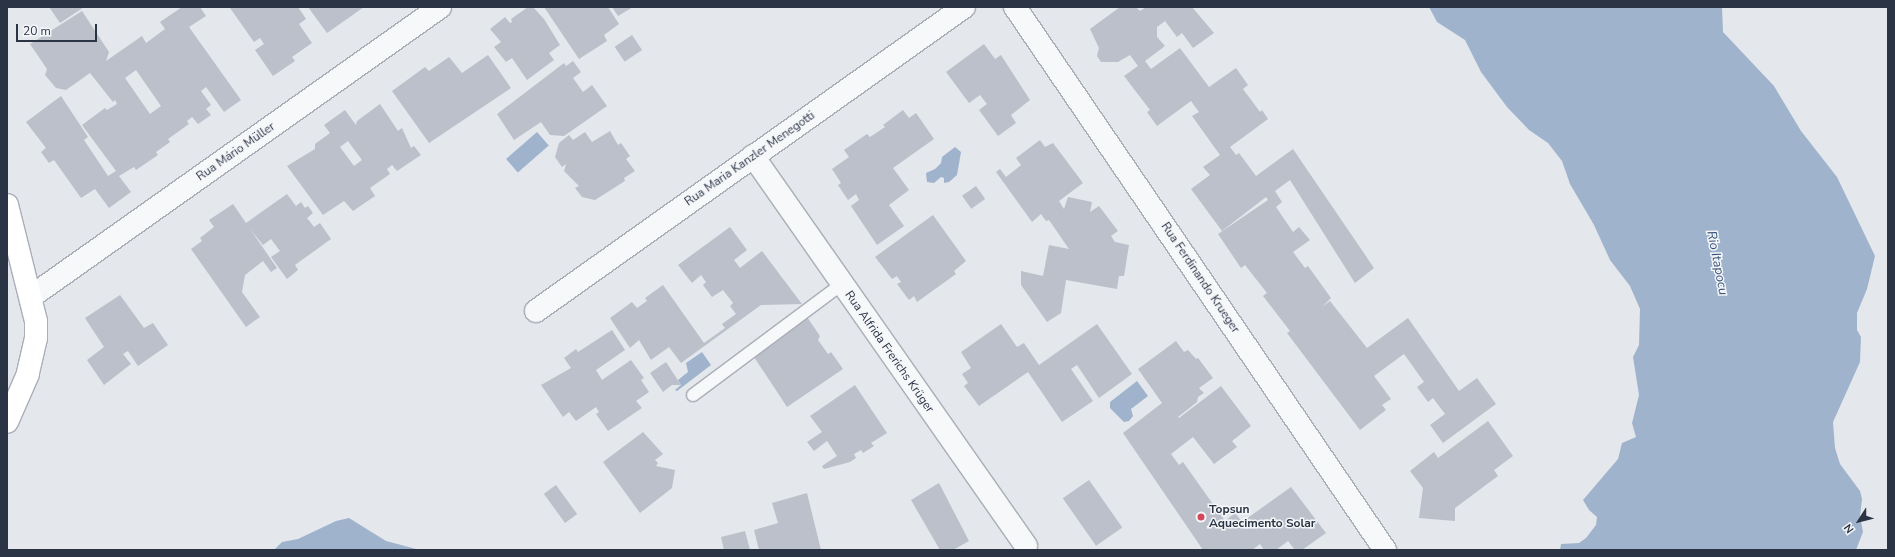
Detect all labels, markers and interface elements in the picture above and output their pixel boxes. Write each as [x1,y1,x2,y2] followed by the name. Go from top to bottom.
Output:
[18,16,99,42] scale bar
[23,23,51,39] text: 20 m
[682,109,818,209] street label: Rua Maria Kanzler Menegotti
[194,120,278,184] street label: Rua Mário Müller
[1158,220,1242,336] street label: Rua Ferdinando Krueger
[1703,230,1731,296] water label: Rio Itapocu
[841,288,937,416] street label: Rua Alfrida Frerichs Krüger
[1839,501,1879,541] north arrow
[1209,503,1316,531] place label: Topsun Aquecimento Solar
[1196,512,1206,522] marker: Topsun Aquecimento Solar
[1840,521,1857,536] text: N

